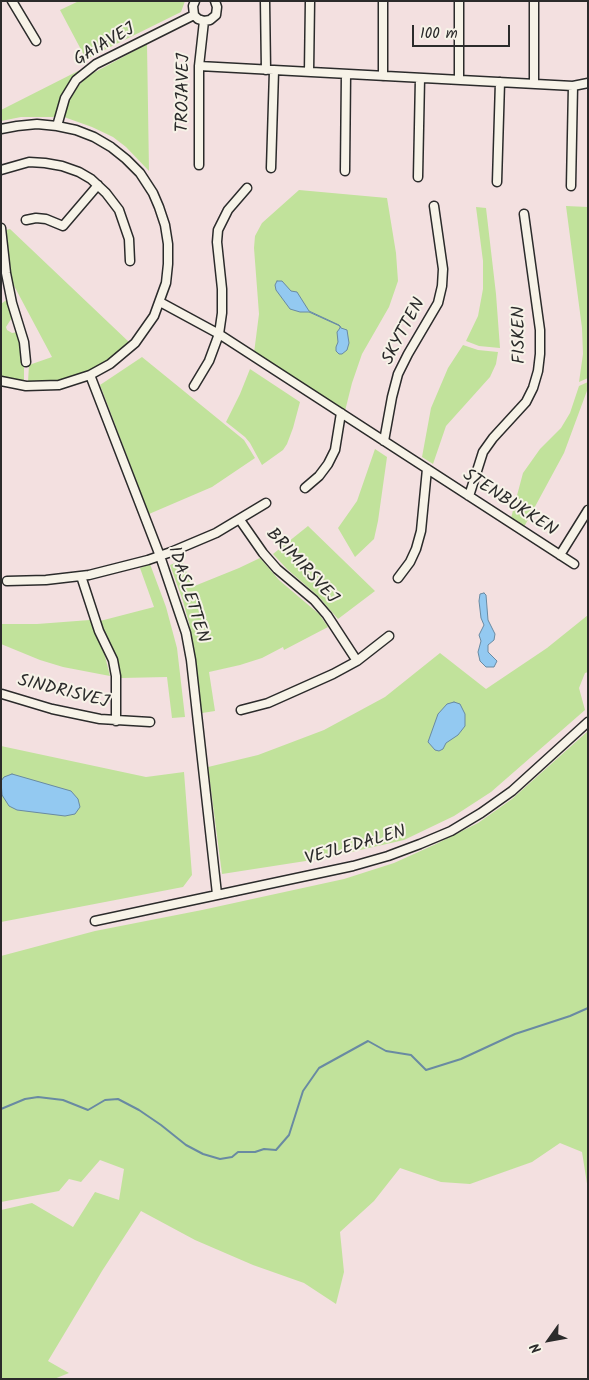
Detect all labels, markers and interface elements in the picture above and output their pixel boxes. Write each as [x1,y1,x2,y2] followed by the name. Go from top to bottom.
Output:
[414,15,512,47] scale bar
[71,20,139,72] street label: GAIAVEJ
[420,22,458,46] text: 100 m
[174,53,196,133] street label: TROJAVEJ
[378,295,432,369] street label: SKYTTEN
[510,306,532,364] street label: FISKEN
[458,465,560,543] street label: STENBUKKEN
[260,525,342,609] street label: BRIMIRSVEJ
[161,544,213,646] street label: IDASLETTEN
[15,671,111,715] street label: SINDRISVEJ
[303,822,409,872] street label: VEJLEDALEN
[524,1315,574,1365] north arrow
[525,1338,548,1358] text: N

